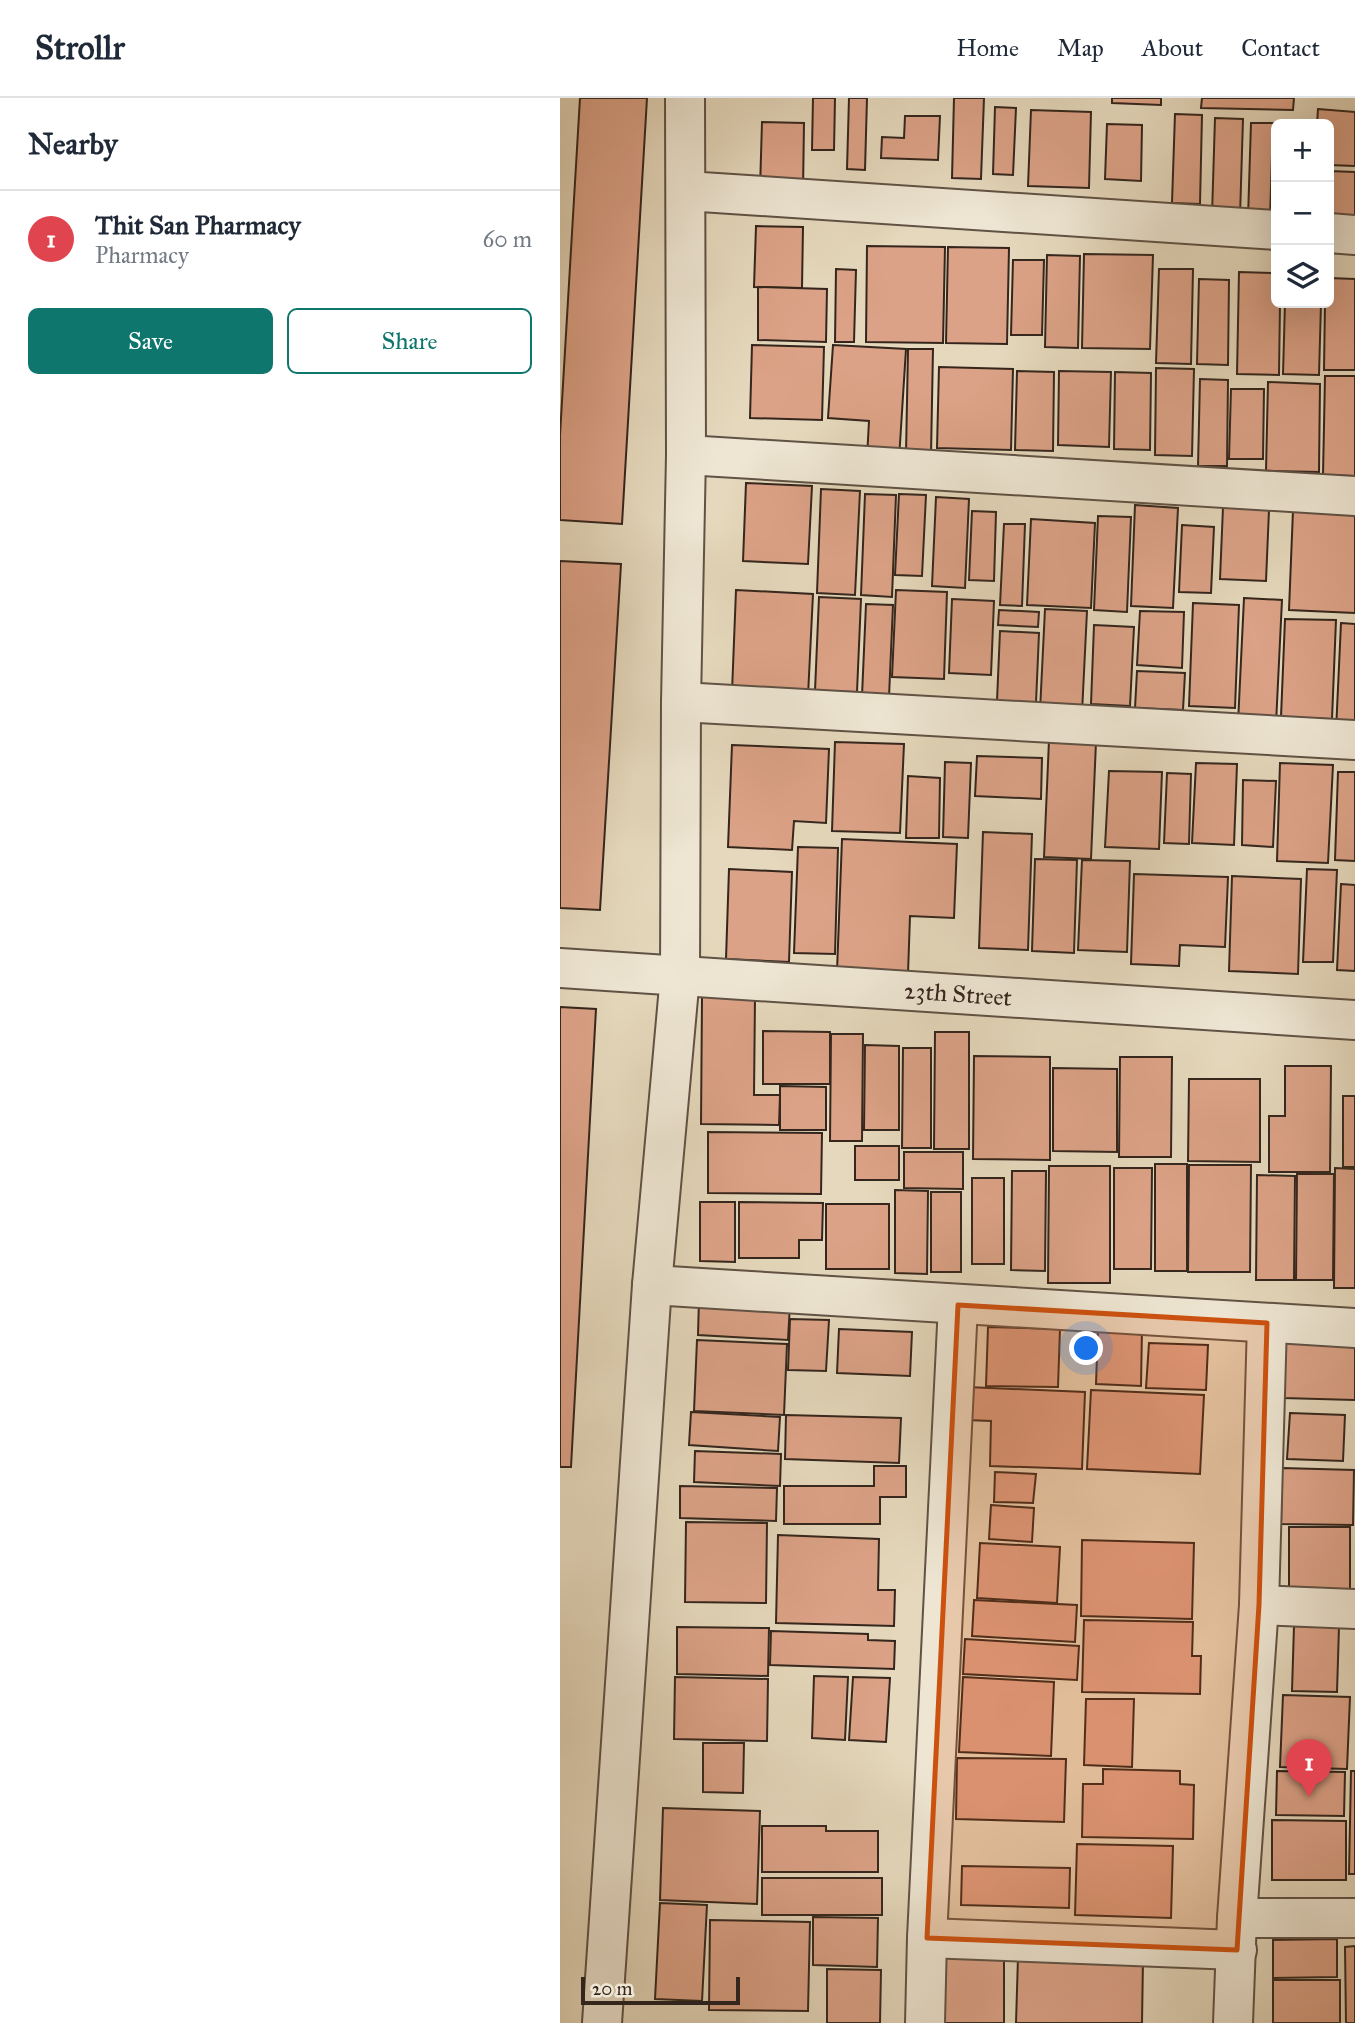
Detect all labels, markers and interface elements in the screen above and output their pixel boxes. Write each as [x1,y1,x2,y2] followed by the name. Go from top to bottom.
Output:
[35,28,125,68] text: Strollr
[956,33,1019,63] text: Home
[1057,33,1104,63] text: Map
[1142,33,1203,63] text: About
[1241,33,1320,63] text: Contact
[1271,119,1334,308] map controls
[1271,119,1334,182] button: +
[28,126,118,162] text: Nearby
[1271,182,1334,245] button: −
[95,209,301,241] text: Thit San Pharmacy
[46,225,56,253] text: 1
[483,225,532,253] text: 60 m
[95,241,189,269] text: Pharmacy
[1271,245,1334,308] button: layers
[28,308,273,374] button: Save
[287,308,532,374] button: Share
[903,975,1013,1013] street label: 23th Street
[1069,1331,1103,1365] your location
[1286,1739,1332,1797] pin: 1
[581,1974,740,2006] scale bar
[592,1977,633,2000] text: 20 m

